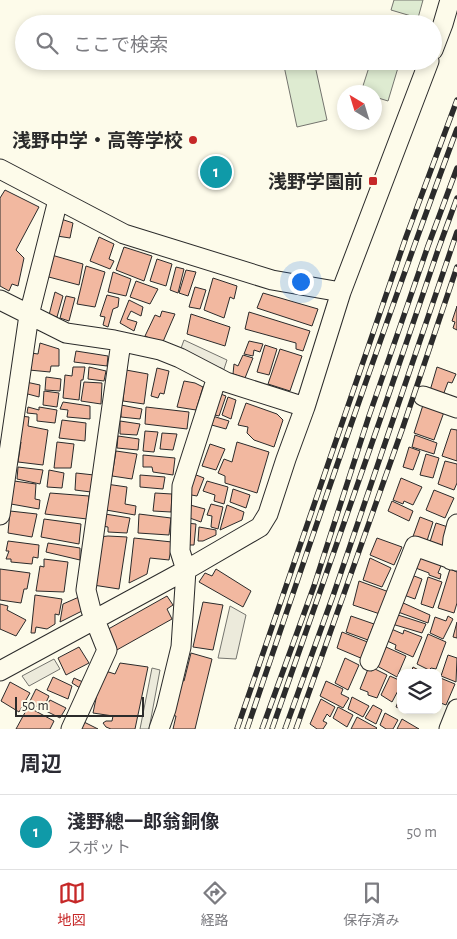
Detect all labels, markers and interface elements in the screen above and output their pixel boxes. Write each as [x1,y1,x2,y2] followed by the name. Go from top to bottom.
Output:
[15,15,442,70] search box
[33,29,61,57] icon: search
[73,36,168,55] text: ここで検索
[337,85,382,130] north arrow
[12,130,183,151] place label: 浅野中学・高等学校
[187,134,199,146] marker: 浅野中学・高等学校
[200,153,232,191] pin: 1
[268,171,363,192] place label: 浅野学園前
[367,175,379,187] marker: 浅野学園前
[288,269,314,295] your location
[397,669,442,714] map controls
[397,669,442,714] button: layers
[15,694,144,717] scale bar
[22,699,49,713] text: 50 m
[20,754,62,775] text: 周辺
[67,813,219,832] text: 淺野總一郎翁銅像
[33,824,39,840] text: 1
[406,824,437,840] text: 50 m
[67,840,131,856] text: スポット
[58,879,86,930] tab: 地図
[201,879,229,930] tab: 経路
[344,879,400,930] tab: 保存済み

